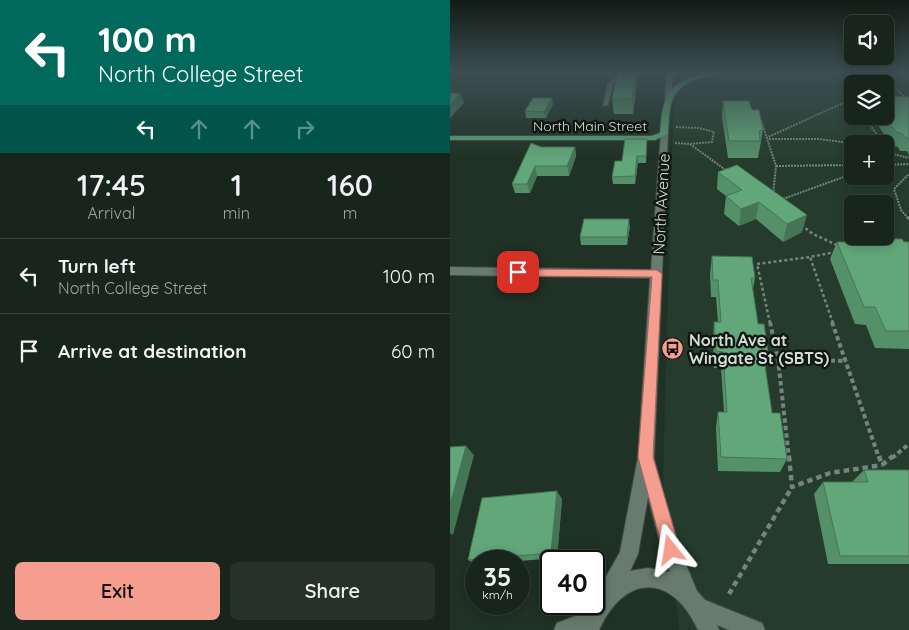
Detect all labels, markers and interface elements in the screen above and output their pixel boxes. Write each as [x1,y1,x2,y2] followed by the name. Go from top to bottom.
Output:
[844,15,894,245] map controls
[844,15,894,65] button: sound
[98,17,197,61] text: 100 m
[15,20,80,85] icon: left
[98,60,303,88] text: North College Street
[844,75,894,125] button: layers
[132,115,160,143] icon: left
[185,115,213,143] icon: ahead
[238,115,266,143] icon: ahead
[291,115,319,143] icon: right
[533,117,647,135] street label: North Main Street
[844,135,894,185] button: +
[648,153,674,255] street label: North Avenue
[77,166,146,204] text: 17:45
[231,166,242,204] text: 1
[327,166,373,204] text: 160
[844,195,894,245] button: −
[87,203,135,223] text: Arrival
[223,203,250,223] text: min
[343,203,357,223] text: m
[497,251,539,293] pin
[58,254,136,278] text: Turn left
[504,258,532,286] icon: arrive
[15,262,43,290] icon: left
[383,264,435,288] text: 100 m
[58,278,207,298] text: North College Street
[689,330,830,368] place label: North Ave at Wingate St (SBTS)
[15,337,43,365] icon: arrive
[661,337,685,361] bus stop icon: North Ave at Wingate St (SBTS)
[58,339,247,363] text: Arrive at destination
[391,339,435,363] text: 60 m
[644,523,696,575] position arrow
[540,550,605,615] speed limit sign: 40
[484,561,511,592] text: 35
[15,562,220,620] button: Exit
[230,562,435,620] button: Share
[482,587,513,602] text: km/h

